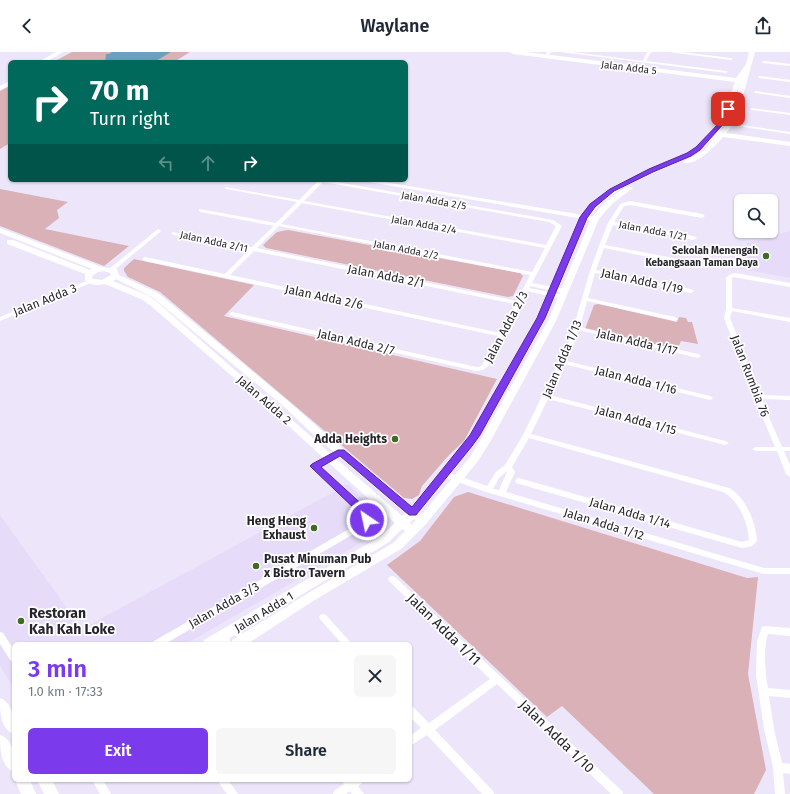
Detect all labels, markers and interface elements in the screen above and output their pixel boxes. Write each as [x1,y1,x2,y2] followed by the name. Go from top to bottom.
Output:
[16,15,38,37] icon: back
[361,15,429,37] text: Waylane
[752,15,774,37] icon: share
[600,59,657,77] street label: Jalan Adda 5
[90,74,149,107] text: 70 m
[24,76,76,128] icon: right
[711,92,745,126] pin
[717,98,739,120] icon: arrive
[90,108,170,130] text: Turn right
[155,152,177,174] icon: left
[197,152,219,174] icon: ahead
[239,152,261,174] icon: right
[400,189,467,213] street label: Jalan Adda 2/5
[734,194,778,238] map controls
[734,194,778,238] button: search
[390,213,458,237] street label: Jalan Adda 2/4
[618,218,688,243] street label: Jalan Adda 1/21
[179,229,249,255] street label: Jalan Adda 2/11
[372,238,439,262] street label: Jalan Adda 2/2
[645,245,759,269] place label: Sekolah Menengah Kebangsaan Taman Daya
[761,251,771,261] marker: Sekolah Menengah Kebangsaan Taman Daya
[346,262,426,290] street label: Jalan Adda 2/1
[600,265,684,297] street label: Jalan Adda 1/19
[11,281,79,319] street label: Jalan Adda 3
[284,282,364,312] street label: Jalan Adda 2/6
[481,289,531,365] street label: Jalan Adda 2/3
[539,318,585,400] street label: Jalan Adda 1/13
[316,326,396,358] street label: Jalan Adda 2/7
[595,326,679,358] street label: Jalan Adda 1/17
[728,333,772,419] street label: Jalan Rumbia 76
[594,363,678,397] street label: Jalan Adda 1/16
[234,373,294,427] street label: Jalan Adda 2
[594,402,678,438] street label: Jalan Adda 1/15
[313,432,387,446] place label: Adda Heights
[390,434,400,444] marker: Adda Heights
[588,495,673,531] street label: Jalan Adda 1/14
[346,499,388,541] position arrow
[562,505,646,543] street label: Jalan Adda 1/12
[247,514,306,542] place label: Heng Heng Exhaust
[309,523,319,533] marker: Heng Heng Exhaust
[263,552,372,580] place label: Pusat Minuman Pub x Bistro Tavern
[251,561,261,571] marker: Pusat Minuman Pub x Bistro Tavern
[186,579,262,631] street label: Jalan Adda 3/3
[232,589,296,635] street label: Jalan Adda 1
[403,590,484,669] street label: Jalan Adda 1/11
[29,605,115,638] place label: Restoran Kah Kah Loke
[16,616,26,626] marker: Restoran Kah Kah Loke
[28,655,87,683] text: 3 min
[354,655,396,697] button: close
[28,684,103,699] text: 1.0 km · 17:33
[516,696,598,777] street label: Jalan Adda 1/10
[28,728,208,774] button: Exit
[216,728,396,774] button: Share

